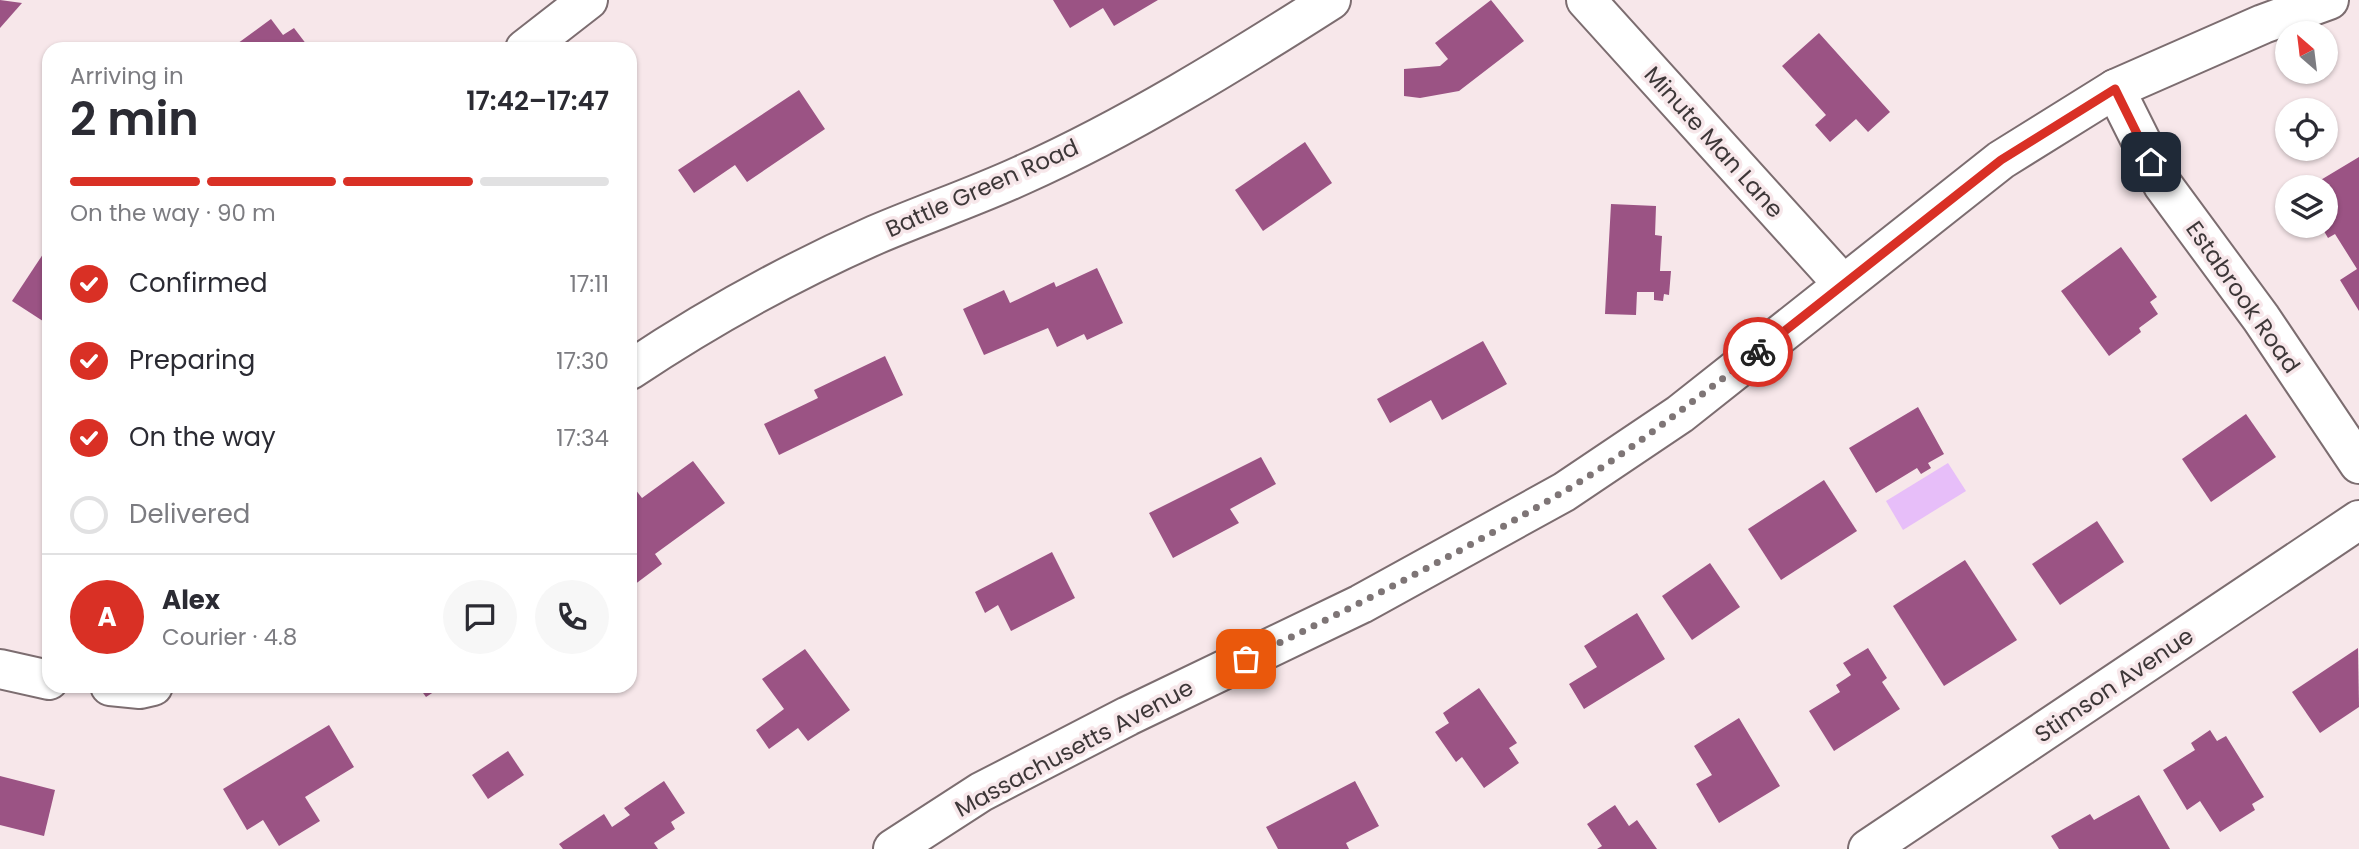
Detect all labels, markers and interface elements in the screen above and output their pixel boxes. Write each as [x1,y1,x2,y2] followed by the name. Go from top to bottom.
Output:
[2275,21,2338,84] north arrow
[2275,21,2338,238] map controls
[1637,59,1791,225] street label: Minute Man Lane
[70,60,184,92] text: Arriving in
[466,83,609,119] text: 17:42–17:47
[70,87,199,151] text: 2 min
[2275,98,2338,161] button: locate
[880,131,1084,245] street label: Battle Green Road
[2121,132,2181,192] pin
[2132,143,2170,181] icon: home
[2275,175,2338,238] button: layers
[70,197,276,229] text: On the way · 90 m
[2179,214,2307,380] street label: Estabrook Road
[70,265,108,303] icon: check
[129,265,267,301] text: Confirmed
[569,268,609,300] text: 17:11
[1723,317,1793,387] courier
[1739,333,1777,371] icon: bike
[70,342,108,380] icon: check
[129,342,255,378] text: Preparing
[556,345,609,377] text: 17:30
[70,419,108,457] icon: check
[129,419,276,455] text: On the way
[556,422,609,454] text: 17:34
[129,496,250,532] text: Delivered
[443,580,517,654] button: chat
[535,580,609,654] button: phone
[162,582,220,618] text: Alex
[97,599,117,635] text: A
[2028,620,2200,750] street label: Stimson Avenue
[162,621,297,653] text: Courier · 4.8
[1216,629,1276,689] pin
[1227,640,1265,678] icon: bag
[949,671,1199,825] street label: Massachusetts Avenue

